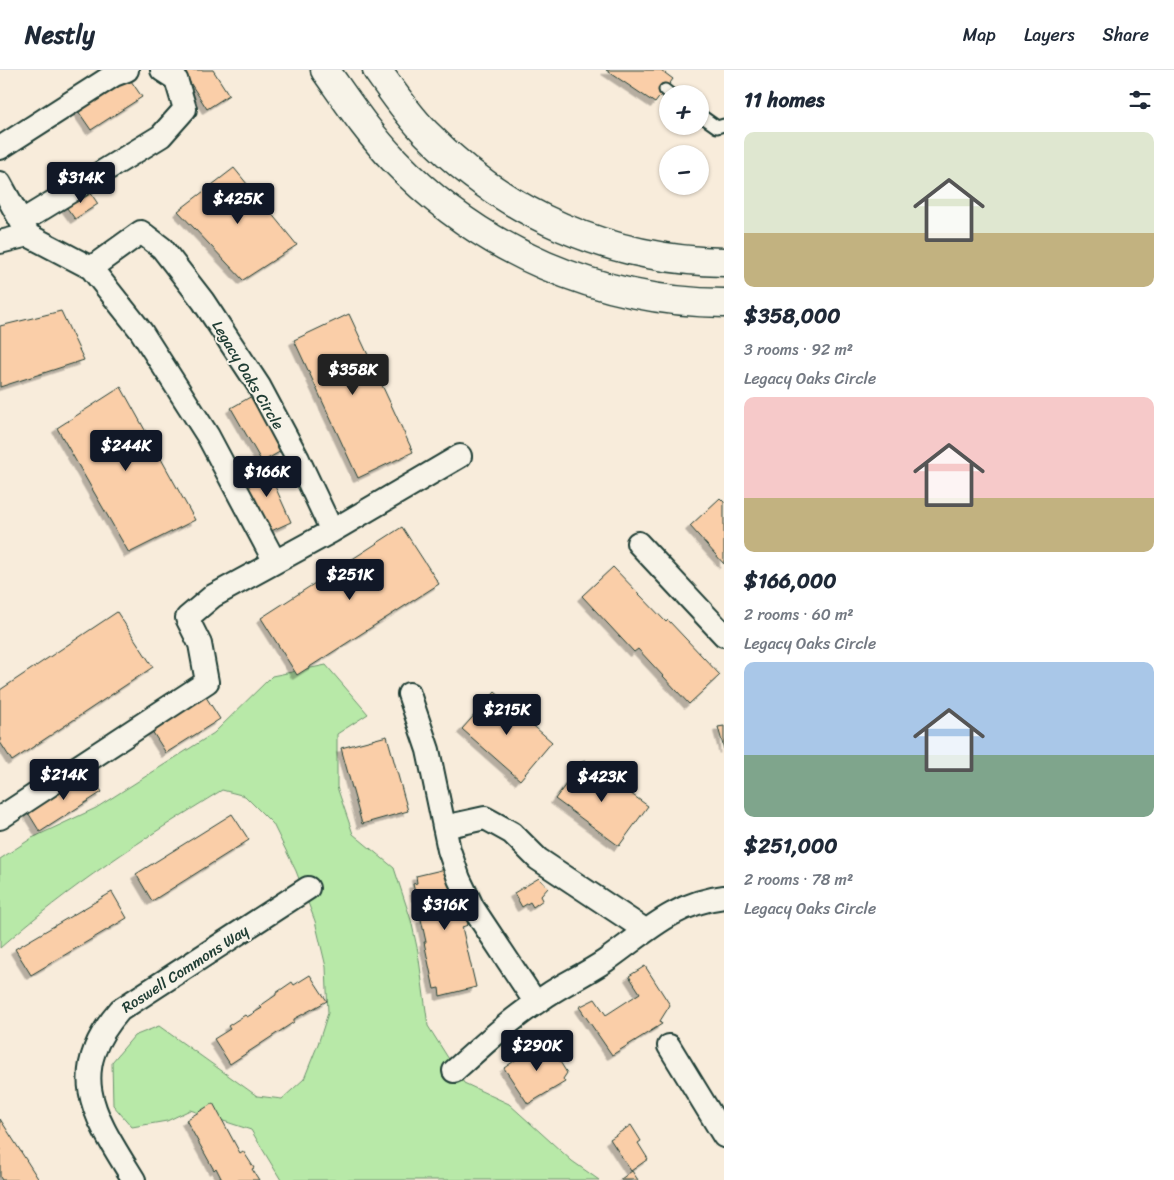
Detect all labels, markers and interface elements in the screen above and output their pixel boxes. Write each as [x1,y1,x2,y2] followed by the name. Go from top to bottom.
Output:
[25,14,95,56] text: Nestly
[963,19,996,51] text: Map
[1024,19,1075,51] text: Layers
[1103,19,1149,51] text: Share
[744,81,825,119] text: 11 homes
[659,85,709,195] map controls
[659,85,709,135] button: +
[1126,86,1154,114] icon: filters
[659,145,709,195] button: −
[46,162,116,204] pin: $314K
[58,163,104,192] text: $314K
[904,165,994,255] icon: home
[203,182,273,225] pin: $425K
[213,184,263,213] text: $425K
[744,297,841,335] text: $358,000
[205,315,291,435] street label: Legacy Oaks Circle
[744,335,853,364] text: 3 rooms · 92 m²
[318,354,388,396] pin: $358K
[329,355,377,384] text: $358K
[744,364,876,393] text: Legacy Oaks Circle
[91,430,161,472] pin: $244K
[904,430,994,520] icon: home
[101,431,151,460] text: $244K
[232,456,302,498] pin: $166K
[244,457,290,486] text: $166K
[315,558,385,601] pin: $251K
[327,560,373,589] text: $251K
[744,562,836,600] text: $166,000
[744,600,854,629] text: 2 rooms · 60 m²
[744,629,876,658] text: Legacy Oaks Circle
[472,694,542,736] pin: $215K
[484,695,530,724] text: $215K
[904,695,994,785] icon: home
[29,758,99,801] pin: $214K
[41,760,87,789] text: $214K
[567,760,637,803] pin: $423K
[578,762,626,791] text: $423K
[744,827,838,865] text: $251,000
[744,865,853,894] text: 2 rooms · 78 m²
[410,888,480,931] pin: $316K
[422,890,468,919] text: $316K
[744,894,876,923] text: Legacy Oaks Circle
[116,918,254,1020] street label: Roswell Commons Way
[502,1030,572,1072] pin: $290K
[512,1031,562,1060] text: $290K

